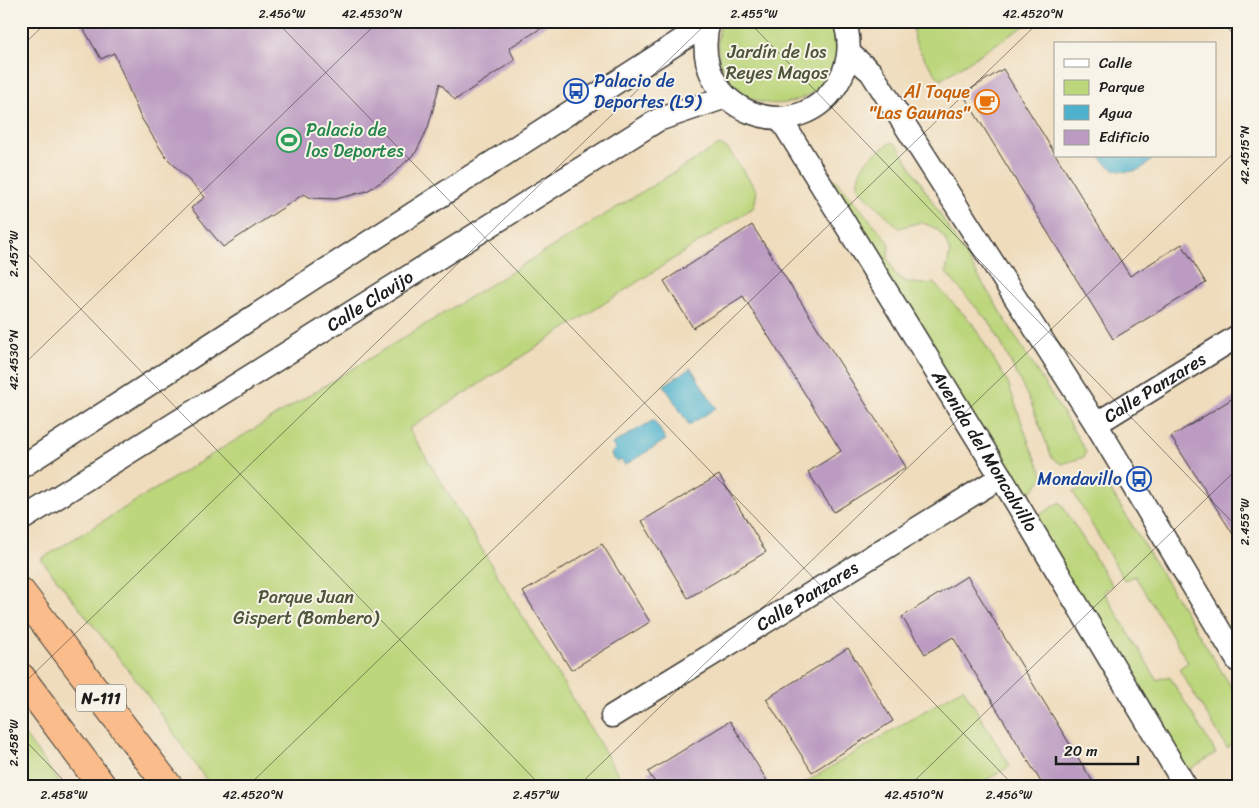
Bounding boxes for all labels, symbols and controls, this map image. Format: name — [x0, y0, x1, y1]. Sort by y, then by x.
text: 2.456°W — [259, 3, 306, 25]
text: 42.4530°N — [342, 3, 403, 25]
text: 2.455°W — [730, 3, 778, 25]
text: 42.4520°N — [1003, 3, 1064, 25]
park label: Jardín de los Reyes Magos — [726, 36, 829, 89]
legend — [1054, 42, 1216, 158]
text: Calle — [1099, 50, 1132, 76]
place label: Palacio de Deportes (L9) — [594, 65, 703, 118]
text: Parque — [1099, 74, 1144, 100]
place label: Al Toque "Las Gaunas" — [869, 76, 972, 129]
bus stop icon: Palacio de Deportes (L9) — [563, 78, 589, 104]
cafe icon: Al Toque "Las Gaunas" — [974, 89, 1000, 115]
text: Agua — [1098, 100, 1132, 126]
place label: Palacio de los Deportes — [306, 114, 404, 167]
text: Edificio — [1099, 124, 1150, 150]
text: 42.4515°N — [1234, 125, 1256, 184]
sports icon: Palacio de los Deportes — [276, 127, 302, 153]
text: 2.457°W — [3, 230, 25, 277]
street label: Calle Clavijo — [320, 261, 420, 341]
text: 42.4530°N — [3, 329, 25, 390]
street label: Calle Panzares — [1097, 343, 1213, 432]
street label: Avenida del Moncalvillo — [922, 363, 1047, 539]
place label: Mondavillo — [1037, 463, 1122, 495]
bus stop icon: Mondavillo — [1126, 466, 1152, 492]
text: 2.455°W — [1234, 498, 1256, 546]
street label: Calle Panzares — [750, 552, 865, 640]
park label: Parque Juan Gispert (Bombero) — [233, 581, 380, 634]
road number: N-111 — [76, 684, 126, 711]
text: 2.458°W — [3, 719, 25, 767]
scale bar — [1056, 733, 1139, 765]
text: 20 m — [1064, 738, 1098, 764]
text: 2.458°W — [40, 784, 88, 806]
text: 42.4520°N — [223, 784, 284, 806]
text: 2.457°W — [513, 784, 560, 806]
text: 42.4510°N — [884, 784, 944, 806]
text: 2.456°W — [986, 784, 1033, 806]

